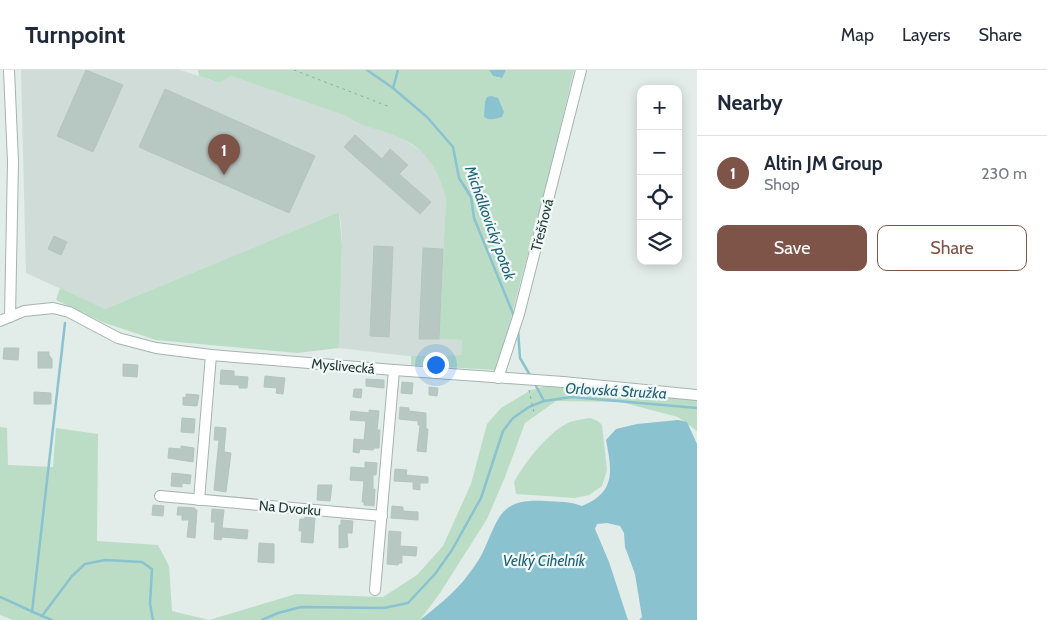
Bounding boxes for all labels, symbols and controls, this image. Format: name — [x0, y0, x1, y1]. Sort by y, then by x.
text: Turnpoint — [25, 20, 125, 49]
text: Map — [841, 24, 874, 46]
text: Layers — [902, 24, 951, 46]
text: Share — [979, 24, 1022, 46]
map controls — [637, 85, 682, 265]
button: + — [637, 85, 682, 130]
text: Nearby — [717, 90, 783, 115]
button: − — [637, 130, 682, 175]
pin: 1 — [208, 134, 240, 175]
text: Altin JM Group — [764, 152, 883, 175]
water label: Michálkovický potok — [461, 163, 519, 283]
text: 1 — [730, 164, 736, 183]
text: 230 m — [981, 164, 1027, 183]
button: locate — [637, 175, 682, 220]
text: Shop — [764, 175, 800, 194]
street label: Třešňová — [527, 196, 557, 253]
button: layers — [637, 220, 682, 265]
button: Save — [717, 225, 867, 271]
button: Share — [877, 225, 1027, 271]
your location — [423, 352, 449, 378]
street label: Myslivecká — [311, 354, 376, 378]
water label: Orlovská Stružka — [565, 379, 667, 403]
street label: Na Dvorku — [258, 496, 322, 520]
water label: Velký Cihelník — [503, 552, 586, 570]

